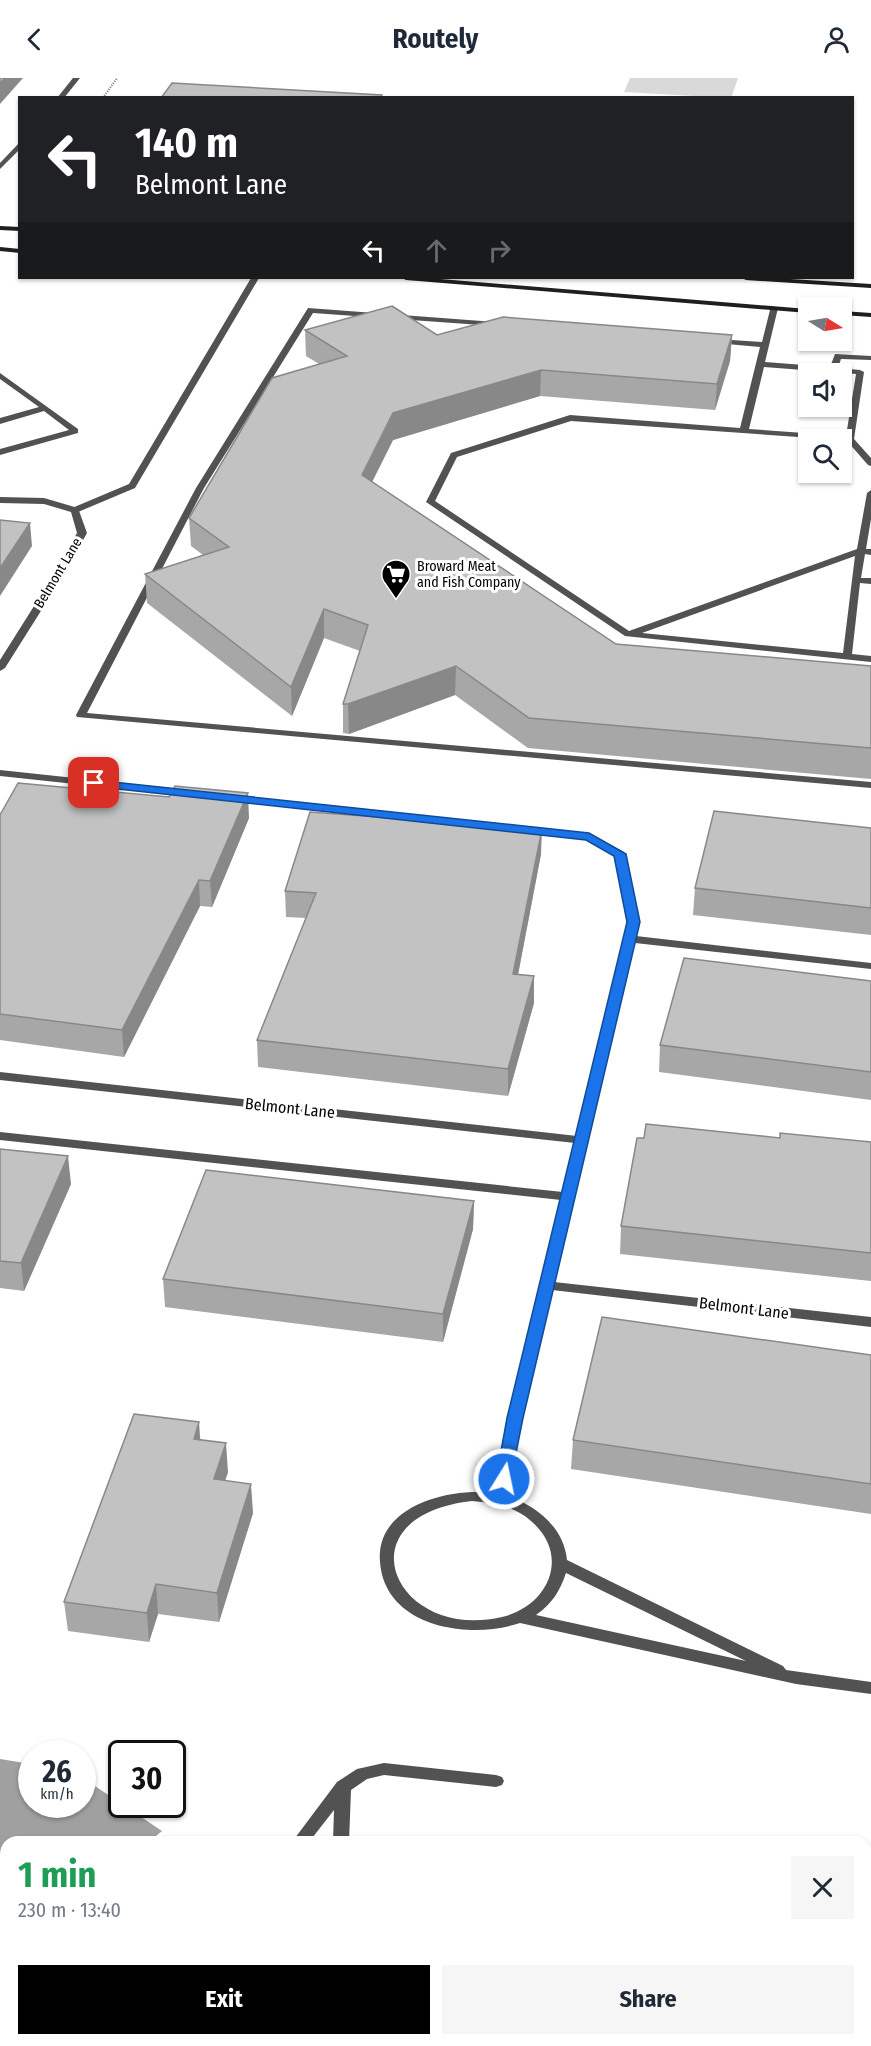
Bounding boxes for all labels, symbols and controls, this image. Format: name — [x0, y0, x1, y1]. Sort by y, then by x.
icon: back — [18, 23, 51, 56]
text: Routely — [393, 23, 478, 55]
icon: person — [820, 23, 853, 56]
text: 140 m — [135, 118, 238, 168]
icon: left — [36, 120, 114, 198]
text: Belmont Lane — [135, 169, 287, 201]
icon: left — [357, 234, 390, 267]
icon: ahead — [420, 234, 453, 267]
icon: right — [483, 234, 516, 267]
north arrow — [798, 297, 852, 351]
map controls — [798, 297, 852, 483]
button: sound — [798, 363, 852, 417]
button: search — [798, 429, 852, 483]
street label: Belmont Lane — [30, 535, 86, 611]
supermarket icon: Broward Meat and Fish Company — [380, 558, 412, 600]
place label: Broward Meat and Fish Company — [417, 558, 521, 591]
pin — [68, 757, 119, 808]
icon: arrive — [77, 766, 110, 799]
street label: Belmont Lane — [244, 1094, 336, 1122]
street label: Belmont Lane — [698, 1293, 790, 1323]
position arrow — [472, 1447, 536, 1511]
speed limit sign: 30 — [108, 1740, 186, 1818]
text: 26 — [42, 1754, 72, 1790]
text: km/h — [40, 1785, 74, 1803]
text: 1 min — [18, 1853, 96, 1897]
button: close — [791, 1856, 854, 1919]
text: 230 m · 13:40 — [18, 1898, 121, 1922]
button: Exit — [18, 1965, 430, 2034]
button: Share — [442, 1965, 854, 2034]

